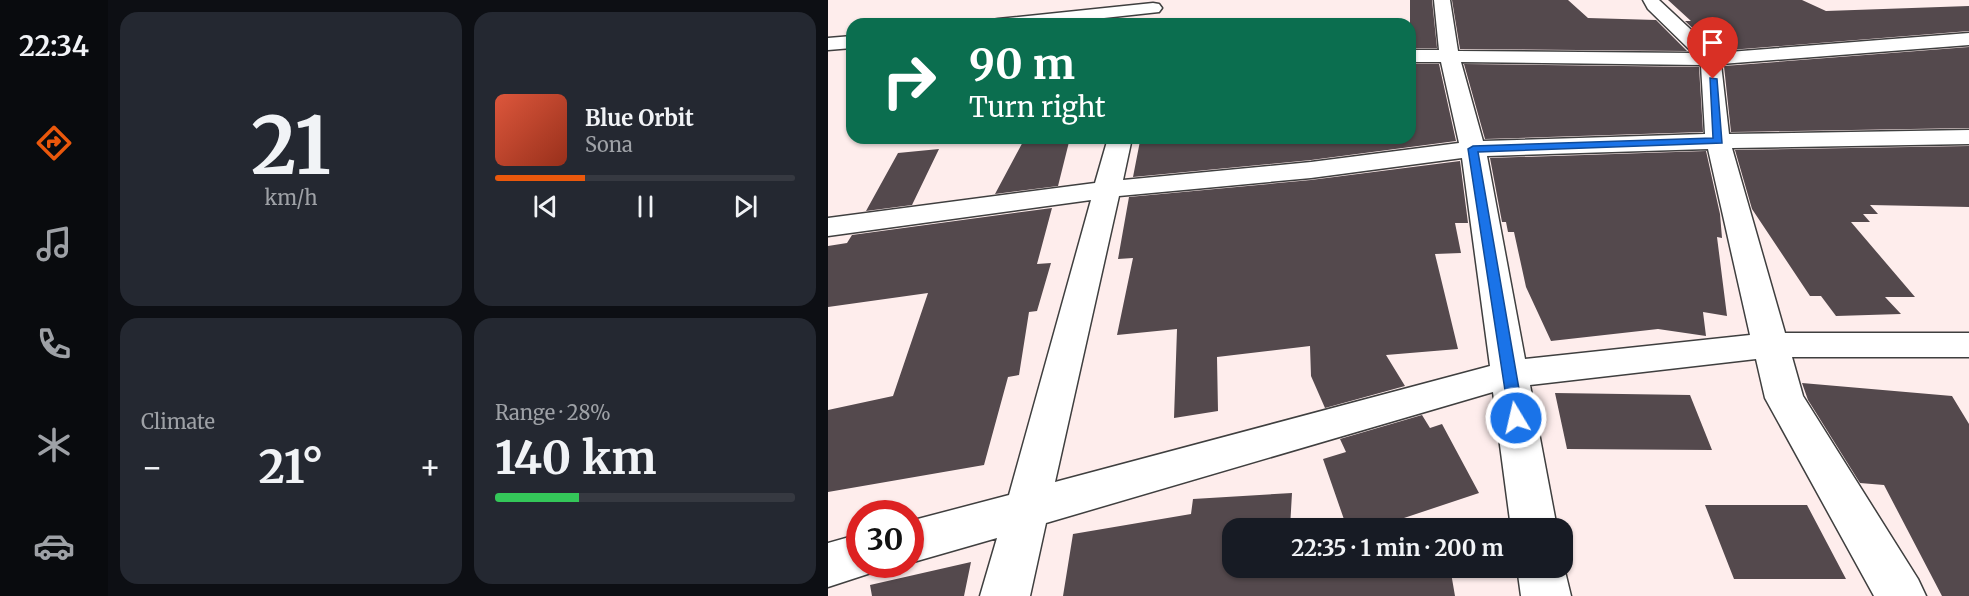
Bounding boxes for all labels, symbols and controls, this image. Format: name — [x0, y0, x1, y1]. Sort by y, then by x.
pin — [1687, 17, 1738, 79]
icon: arrive — [1696, 26, 1729, 59]
text: 22:34 — [19, 29, 89, 63]
text: 90 m — [969, 38, 1075, 90]
icon: right — [870, 42, 948, 120]
text: Turn right — [969, 90, 1106, 124]
text: 21 — [251, 97, 331, 195]
text: Blue Orbit — [585, 104, 694, 132]
icon: directions — [33, 122, 75, 164]
text: Sona — [585, 132, 633, 157]
text: km/h — [265, 185, 317, 210]
icon: previous — [529, 190, 562, 223]
icon: pause — [629, 190, 662, 223]
icon: next — [729, 190, 762, 223]
icon: music — [33, 223, 75, 265]
icon: phone — [33, 323, 75, 365]
position arrow — [1484, 386, 1548, 450]
text: Range · 28% — [495, 400, 611, 425]
text: Climate — [141, 409, 215, 434]
icon: climate — [33, 424, 75, 466]
text: 140 km — [495, 430, 656, 486]
text: 21° — [258, 439, 324, 495]
text: − — [141, 447, 163, 488]
text: + — [419, 447, 441, 488]
speed limit sign: 30 — [846, 500, 924, 578]
icon: car — [33, 525, 75, 567]
text: 22:35 · 1 min · 200 m — [1291, 534, 1504, 562]

